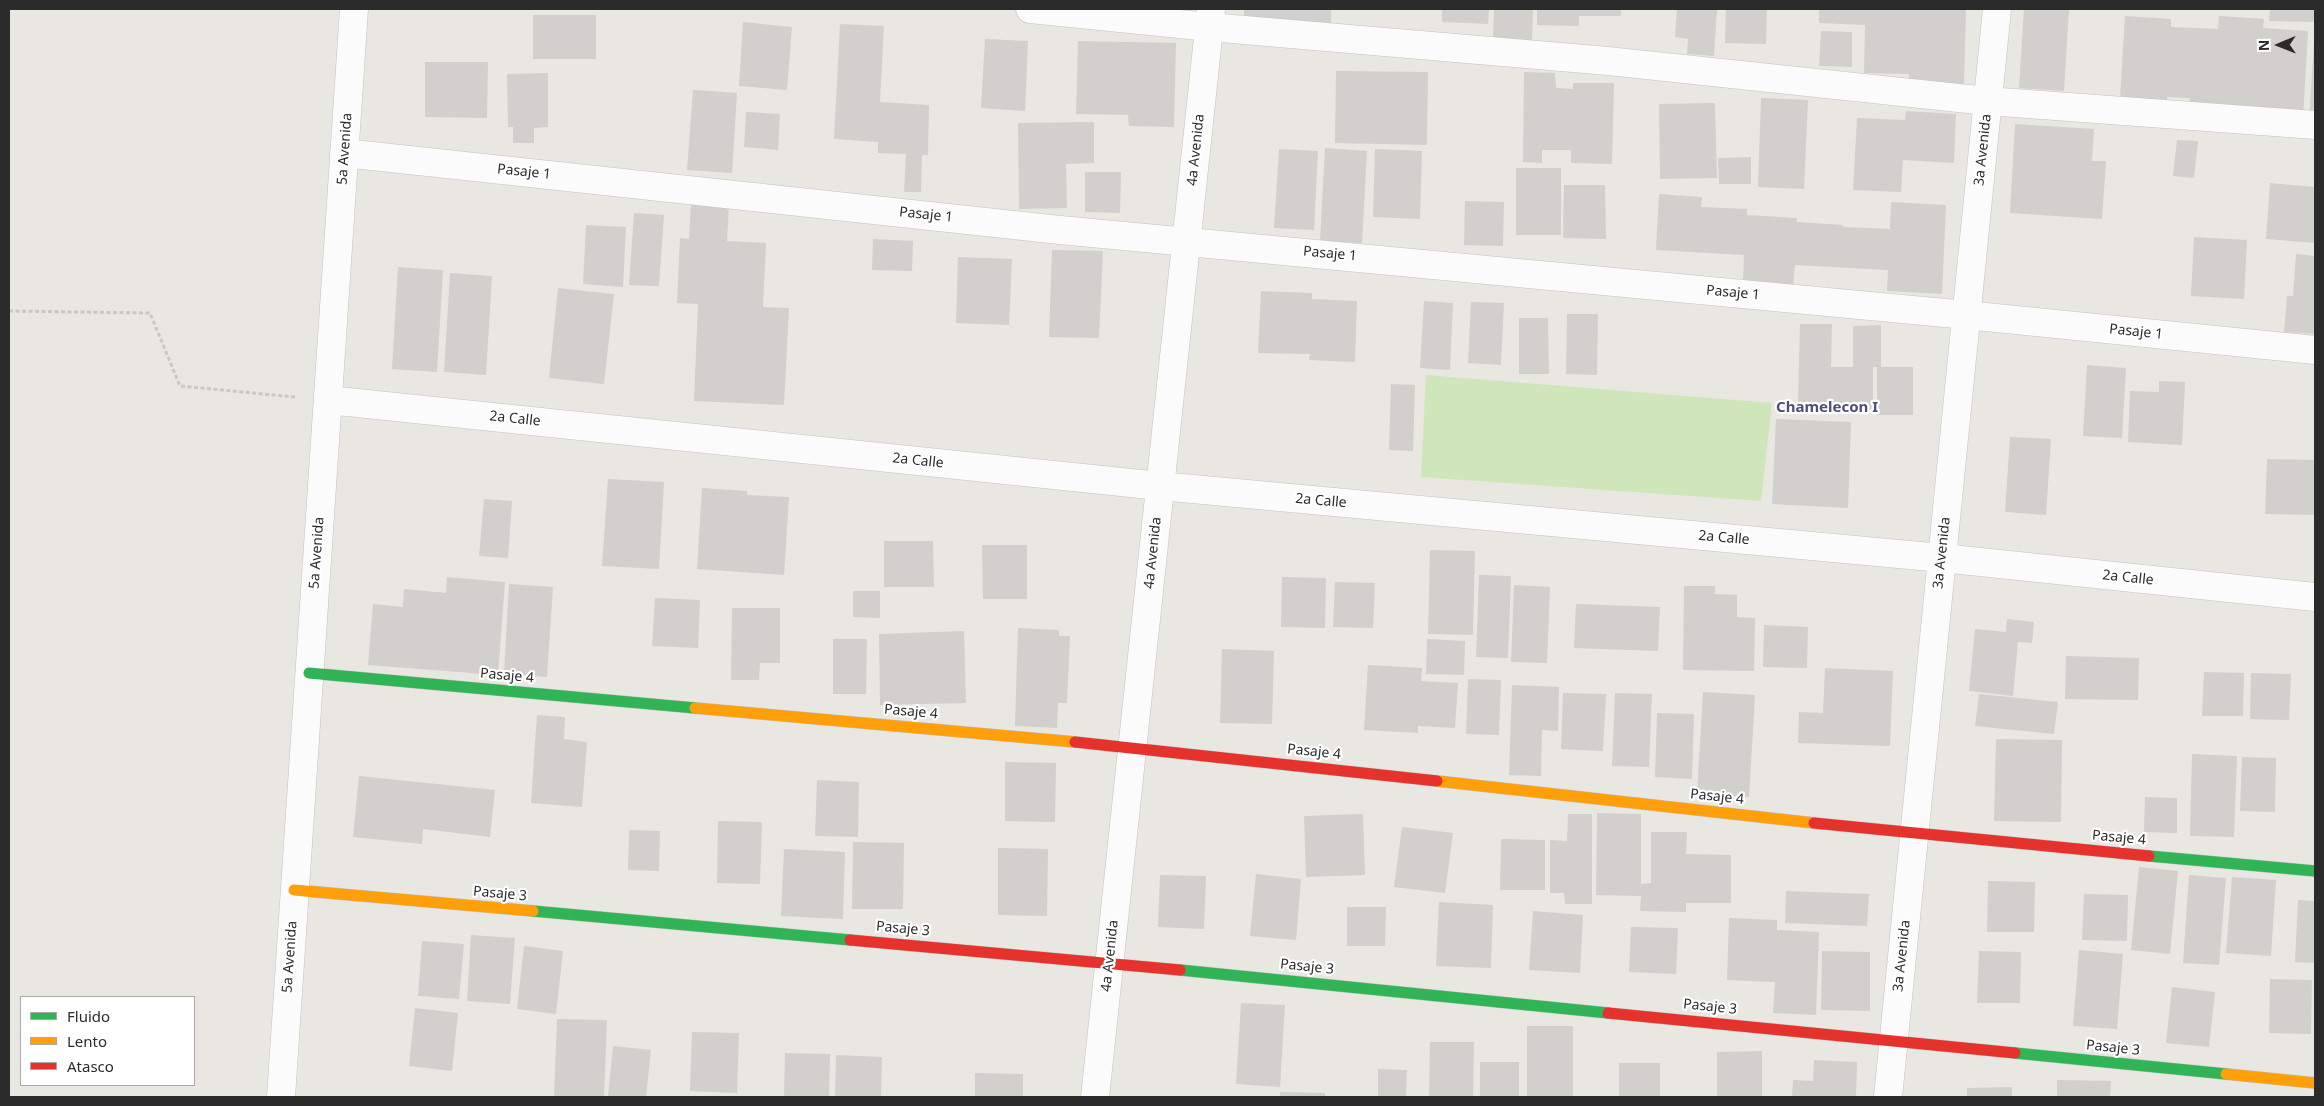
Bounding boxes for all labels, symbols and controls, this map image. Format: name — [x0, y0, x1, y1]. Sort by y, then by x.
north arrow — [2254, 20, 2304, 70]
text: N — [2254, 39, 2273, 51]
street label: 5a Avenida — [334, 112, 356, 186]
street label: 4a Avenida — [1184, 113, 1208, 187]
street label: 3a Avenida — [1971, 113, 1995, 187]
street label: Pasaje 1 — [496, 161, 552, 183]
street label: Pasaje 1 — [898, 204, 954, 226]
street label: Pasaje 1 — [1302, 243, 1358, 265]
street label: Pasaje 1 — [1705, 282, 1761, 304]
street label: Pasaje 1 — [2108, 321, 2164, 343]
district label: Chamelecon I — [1776, 399, 1878, 417]
street label: 2a Calle — [489, 408, 541, 430]
street label: 2a Calle — [892, 450, 944, 472]
street label: 2a Calle — [1295, 490, 1347, 512]
street label: 5a Avenida — [306, 516, 328, 590]
street label: 4a Avenida — [1141, 516, 1165, 590]
street label: 3a Avenida — [1930, 516, 1954, 590]
street label: 2a Calle — [1698, 527, 1750, 549]
street label: 2a Calle — [2102, 567, 2154, 589]
street label: Pasaje 4 — [479, 665, 535, 687]
street label: Pasaje 4 — [883, 701, 939, 723]
street label: Pasaje 4 — [1286, 741, 1342, 763]
street label: Pasaje 4 — [1689, 786, 1745, 808]
street label: Pasaje 4 — [2091, 827, 2147, 849]
street label: Pasaje 3 — [472, 883, 528, 905]
street label: Pasaje 3 — [875, 918, 931, 940]
street label: 4a Avenida — [1098, 919, 1122, 993]
street label: 3a Avenida — [1890, 919, 1914, 993]
street label: 5a Avenida — [279, 920, 301, 994]
street label: Pasaje 3 — [1279, 956, 1335, 978]
legend — [20, 996, 195, 1086]
street label: Pasaje 3 — [1682, 996, 1738, 1018]
text: Fluido — [67, 1006, 110, 1026]
text: Lento — [67, 1031, 107, 1051]
street label: Pasaje 3 — [2085, 1037, 2141, 1059]
text: Atasco — [67, 1056, 114, 1076]

